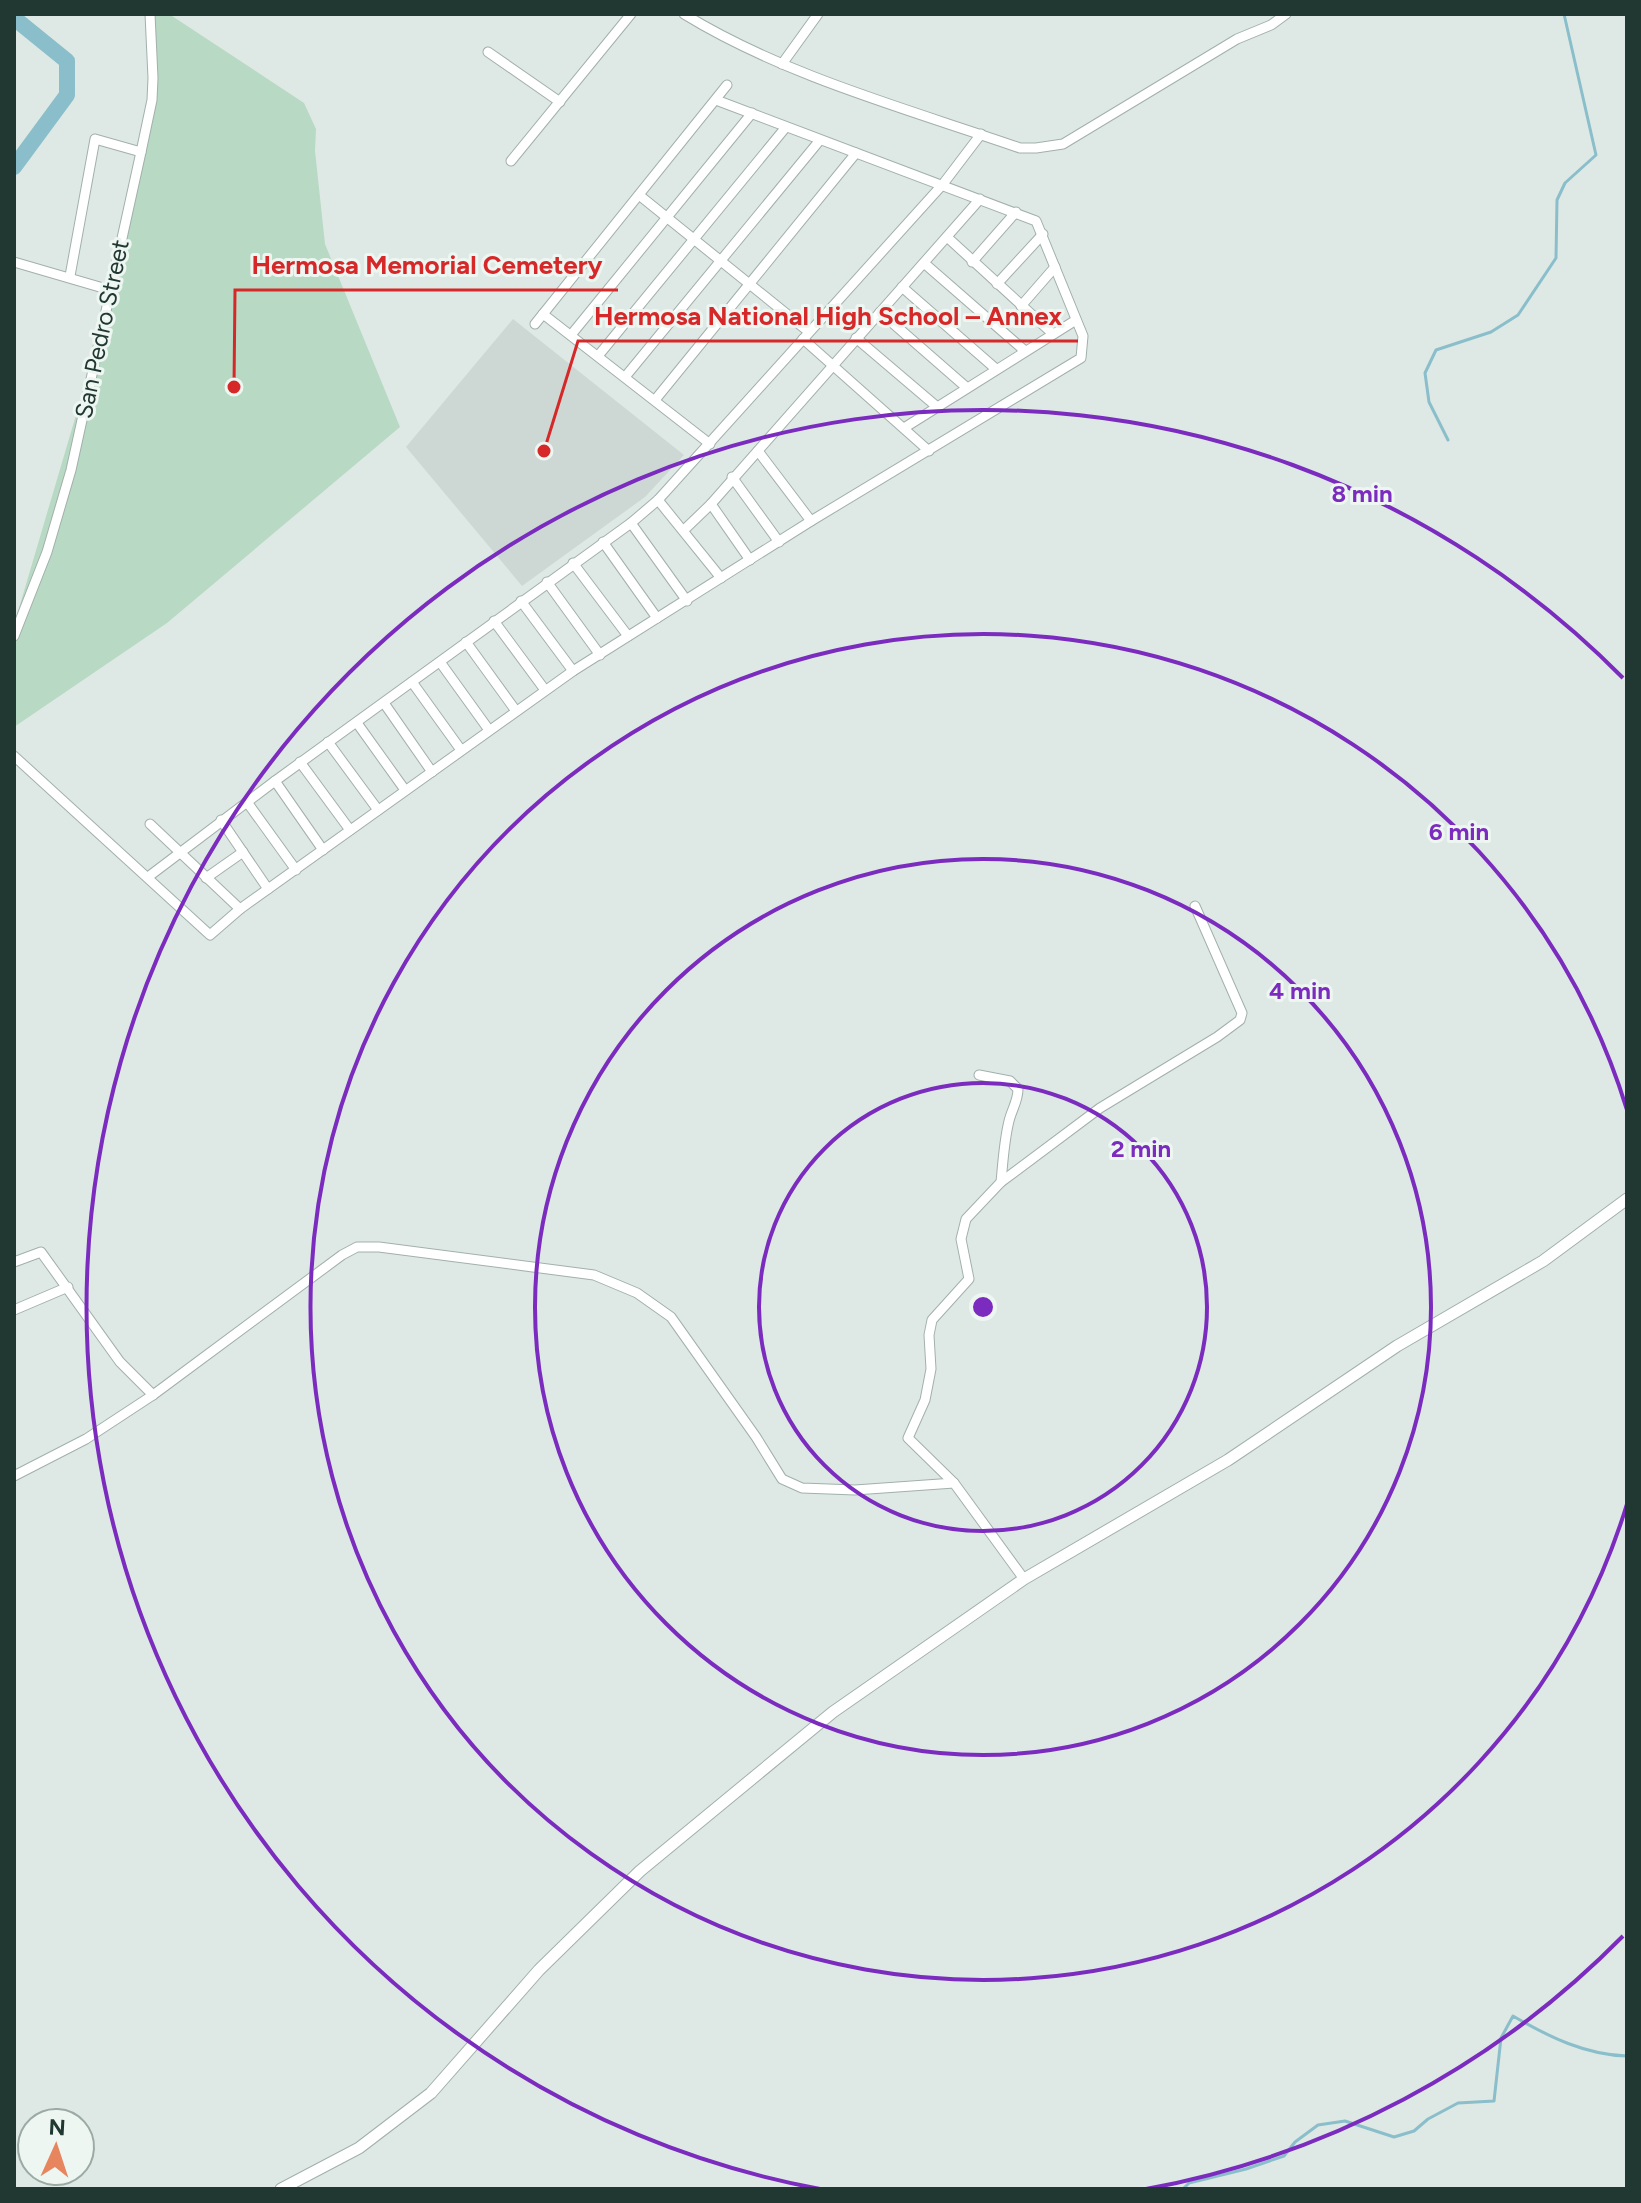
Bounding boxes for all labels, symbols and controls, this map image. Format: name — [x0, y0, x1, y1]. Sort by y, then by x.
street label: San Pedro Street — [68, 237, 135, 421]
callout: Hermosa Memorial Cemetery — [235, 240, 618, 290]
text: Hermosa Memorial Cemetery — [251, 249, 603, 281]
callout: Hermosa National High School – Annex — [578, 291, 1078, 341]
text: Hermosa National High School – Annex — [594, 300, 1062, 332]
text: 8 min — [1331, 479, 1393, 508]
text: 6 min — [1429, 817, 1489, 846]
text: 4 min — [1269, 976, 1331, 1005]
text: 2 min — [1111, 1134, 1171, 1163]
centre of rings — [969, 1293, 997, 1321]
north arrow — [16, 2107, 96, 2187]
text: N — [48, 2114, 66, 2141]

